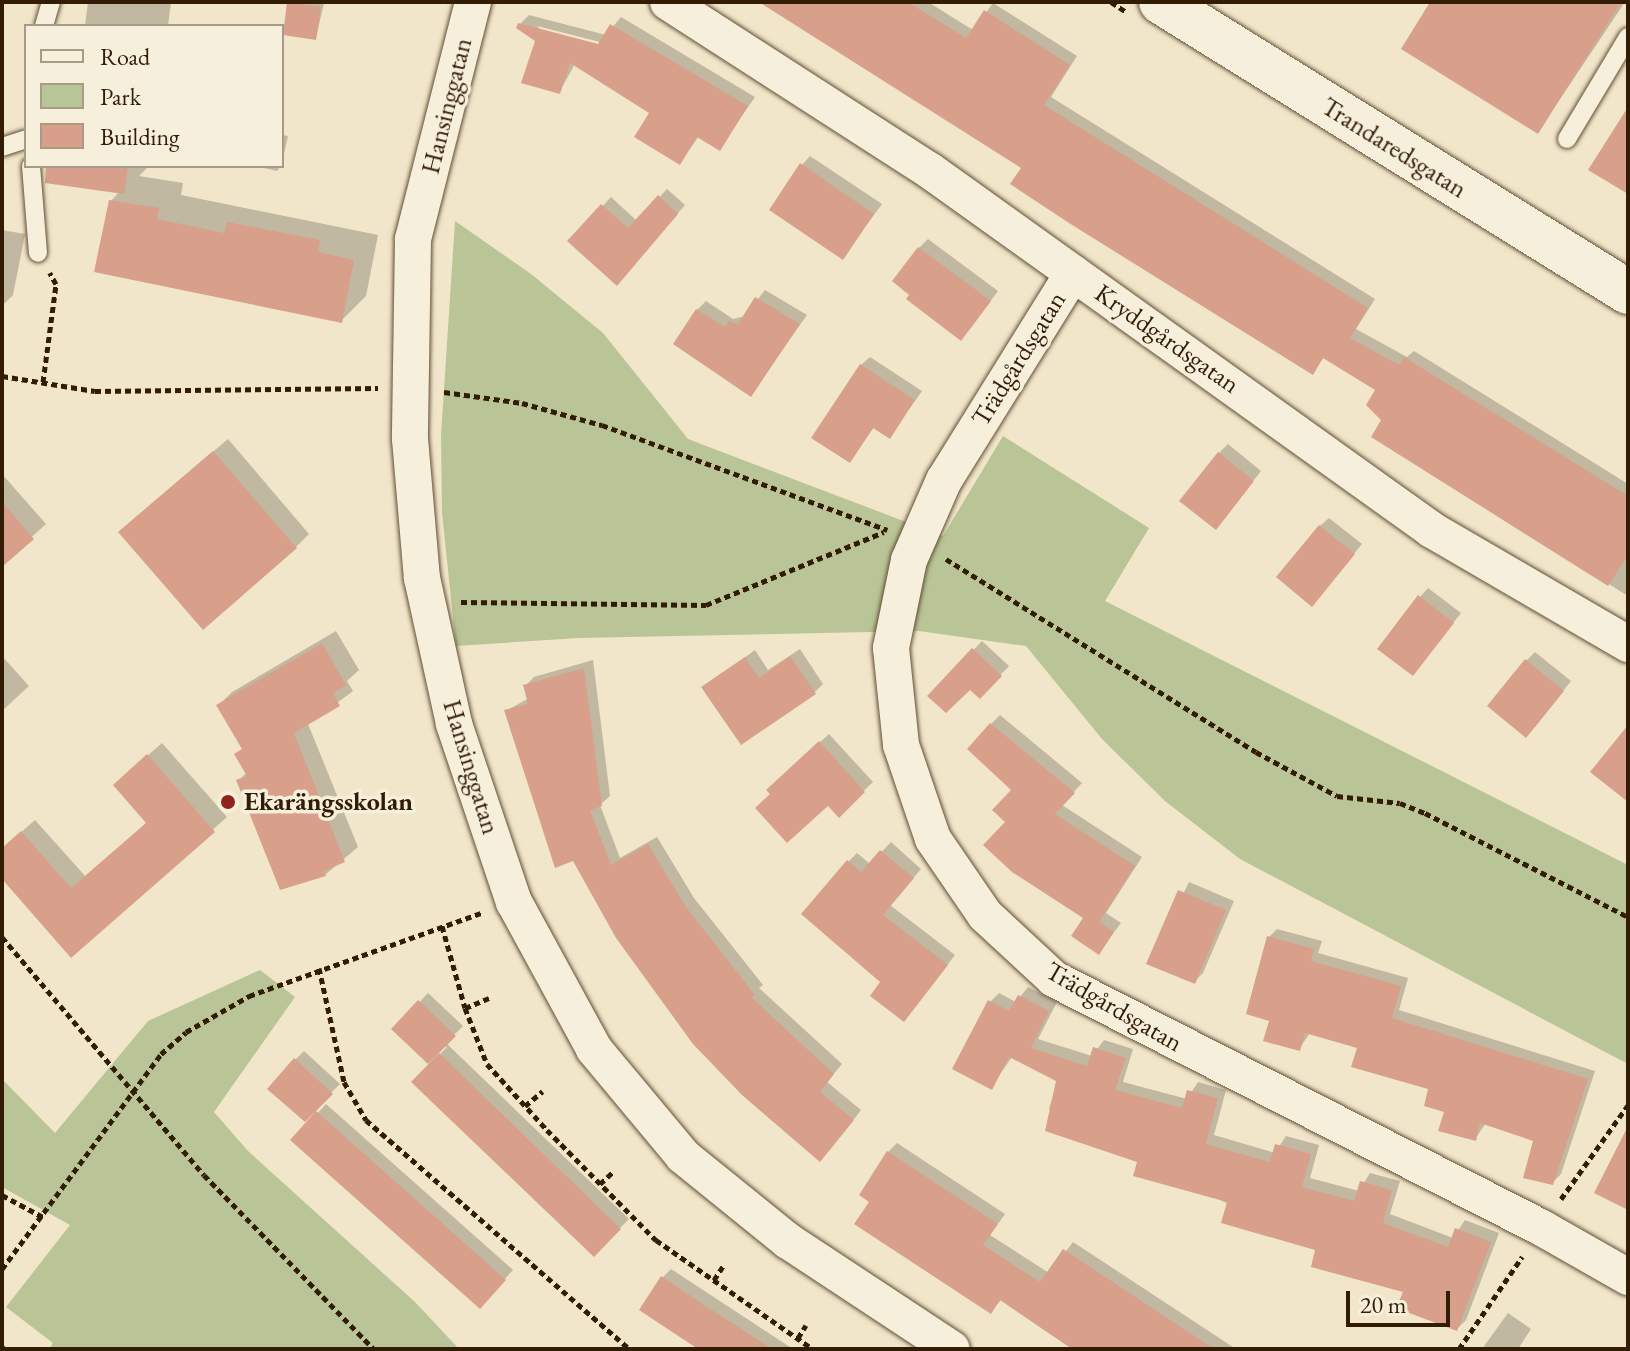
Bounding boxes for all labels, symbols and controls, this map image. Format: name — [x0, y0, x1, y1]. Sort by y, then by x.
legend — [24, 24, 284, 168]
street label: Hansinggatan — [415, 35, 479, 177]
text: Road — [100, 41, 150, 72]
text: Park — [100, 81, 141, 112]
street label: Trandaredsgatan — [1316, 91, 1472, 205]
text: Building — [100, 121, 180, 152]
street label: Kryddgårdsgatan — [1089, 278, 1245, 400]
street label: Trädgårdsgatan — [965, 286, 1073, 432]
street label: Hansinggatan — [436, 696, 506, 838]
place label: Ekarängsskolan — [244, 786, 413, 818]
marker: Ekarängsskolan — [219, 793, 237, 811]
street label: Trädgårdsgatan — [1040, 955, 1188, 1059]
scale bar — [1350, 1275, 1454, 1325]
text: 20 m — [1360, 1289, 1407, 1320]

